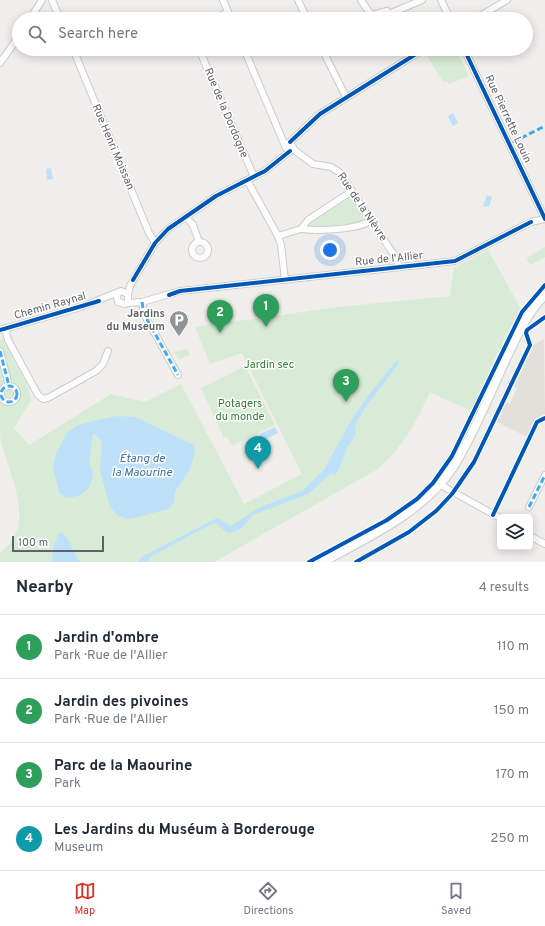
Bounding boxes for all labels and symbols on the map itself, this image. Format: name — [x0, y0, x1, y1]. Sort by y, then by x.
street label: Rue de la Dordogne — [201, 66, 251, 160]
street label: Rue Pierrette Louin — [481, 73, 535, 165]
street label: Rue Henri Moissan — [89, 102, 137, 192]
street label: Rue de la Nièvre — [334, 170, 390, 244]
your location — [320, 240, 340, 260]
street label: Rue de l'Allier — [354, 248, 424, 270]
street label: Chemin Raynal — [12, 289, 88, 323]
pin: 1 — [253, 294, 279, 327]
pin: 2 — [207, 300, 233, 333]
place label: Jardins du Museum — [106, 307, 165, 334]
parking icon: Jardins du Museum — [168, 309, 190, 337]
park label: Jardin sec — [244, 358, 294, 372]
pin: 3 — [333, 369, 359, 402]
park label: Potagers du monde — [216, 397, 265, 424]
pin: 4 — [245, 436, 271, 469]
water label: Étang de la Maourine — [112, 451, 173, 481]
scale bar — [12, 534, 104, 553]

